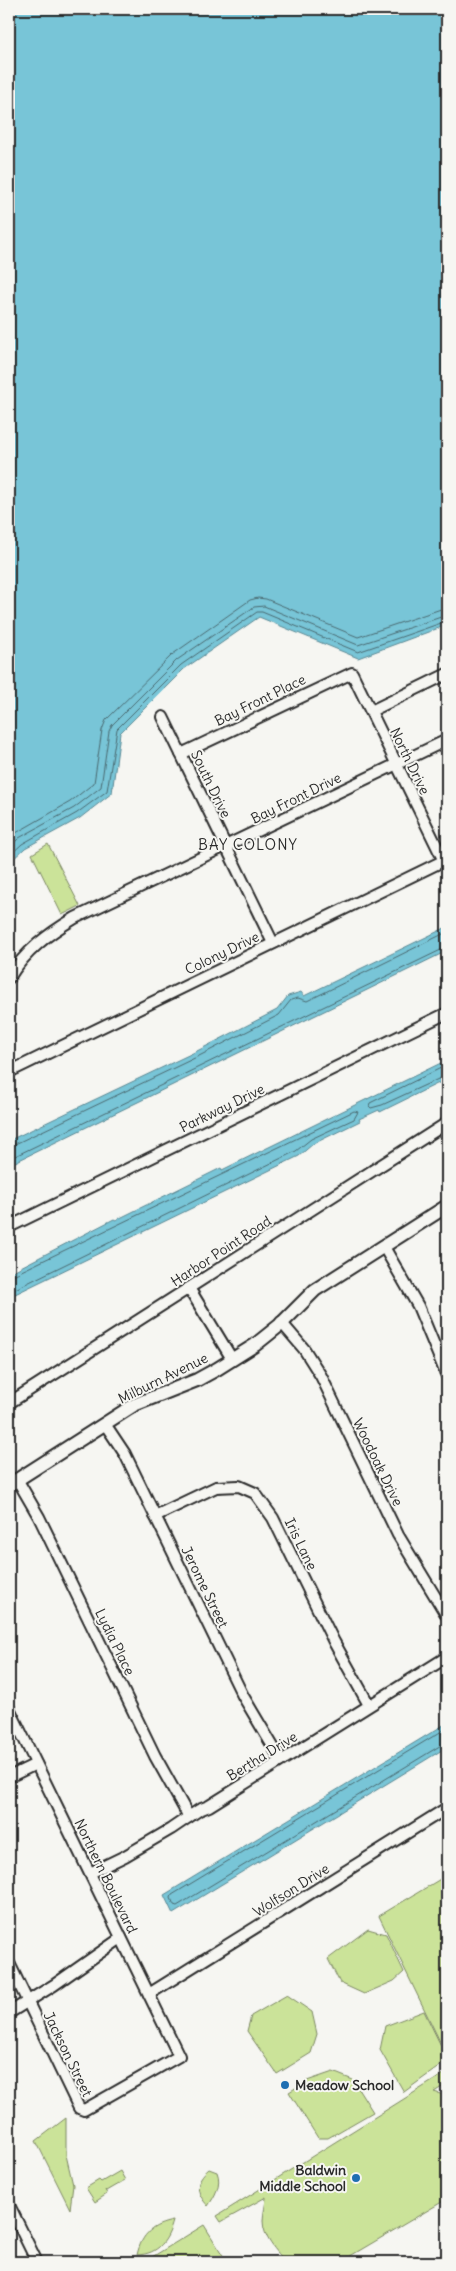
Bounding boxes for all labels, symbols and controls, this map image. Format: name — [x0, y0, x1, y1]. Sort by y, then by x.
street label: Bay Front Place — [212, 670, 308, 730]
street label: North Drive — [386, 725, 434, 797]
street label: South Drive — [187, 747, 235, 821]
street label: Bay Front Drive — [248, 768, 344, 828]
district label: BAY COLONY — [198, 835, 298, 854]
street label: Colony Drive — [182, 927, 262, 979]
street label: Parkway Drive — [177, 1080, 267, 1136]
street label: Harbor Point Road — [167, 1212, 275, 1290]
street label: Milburn Avenue — [115, 1349, 211, 1407]
street label: Woodoak Drive — [349, 1415, 407, 1509]
street label: Iris Lane — [281, 1515, 321, 1573]
street label: Jerome Street — [177, 1543, 233, 1631]
street label: Lydia Place — [91, 1606, 139, 1678]
street label: Bertha Drive — [223, 1727, 301, 1785]
street label: Northern Boulevard — [71, 1816, 141, 1936]
street label: Wolfson Drive — [250, 1859, 332, 1921]
street label: Jackson Street — [40, 2009, 96, 2100]
place label: Meadow School — [295, 2076, 394, 2094]
marker: Meadow School — [279, 2079, 291, 2091]
place label: Baldwin Middle School — [259, 2161, 346, 2195]
marker: Baldwin Middle School — [350, 2172, 362, 2184]

